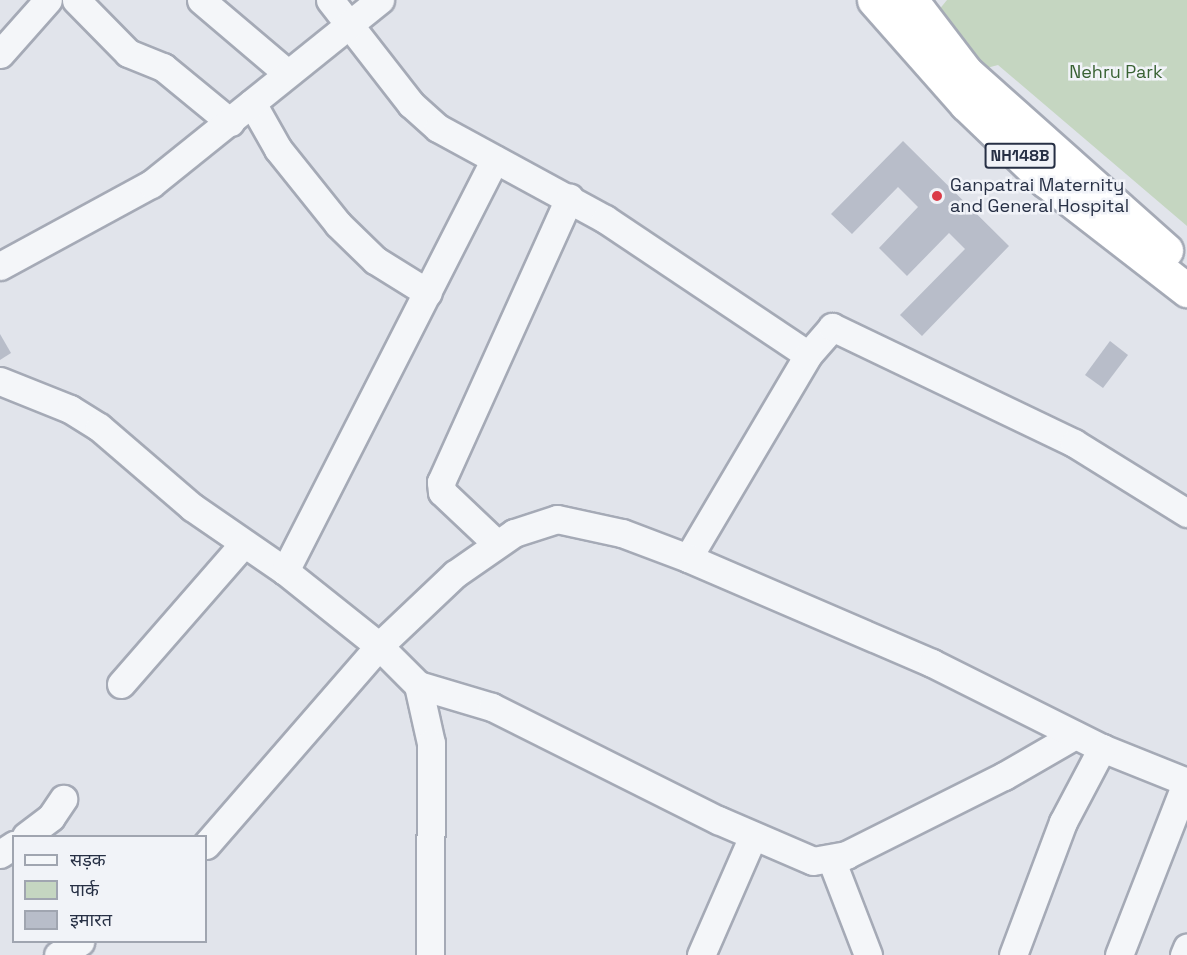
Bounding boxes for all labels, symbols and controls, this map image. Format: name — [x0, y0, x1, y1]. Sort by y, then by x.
park label: Nehru Park — [1069, 61, 1163, 83]
road number: NH148B — [984, 143, 1056, 169]
place label: Ganpatrai Maternity and General Hospital — [950, 175, 1129, 218]
marker: Ganpatrai Maternity and General Hospital — [928, 187, 946, 205]
legend — [12, 835, 207, 943]
text: सड़क — [70, 848, 106, 871]
text: पार्क — [70, 878, 99, 901]
text: इमारत — [70, 908, 112, 931]

